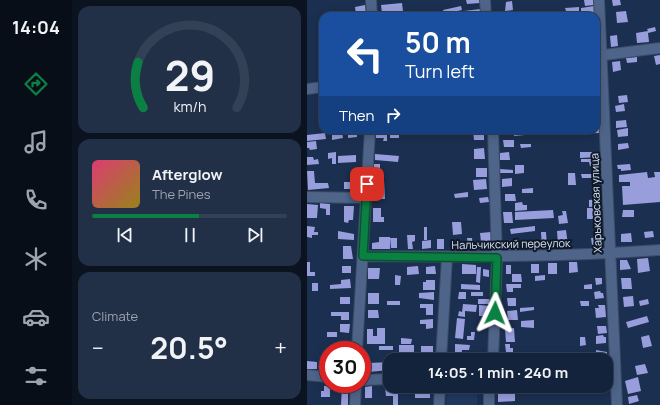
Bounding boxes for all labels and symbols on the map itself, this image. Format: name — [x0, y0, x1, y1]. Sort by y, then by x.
street label: Харьковская улица — [586, 153, 605, 253]
pin — [350, 167, 384, 201]
street label: Нальчикский переулок — [451, 235, 571, 252]
position arrow — [474, 292, 516, 334]
speed limit sign: 30 — [319, 341, 371, 393]

